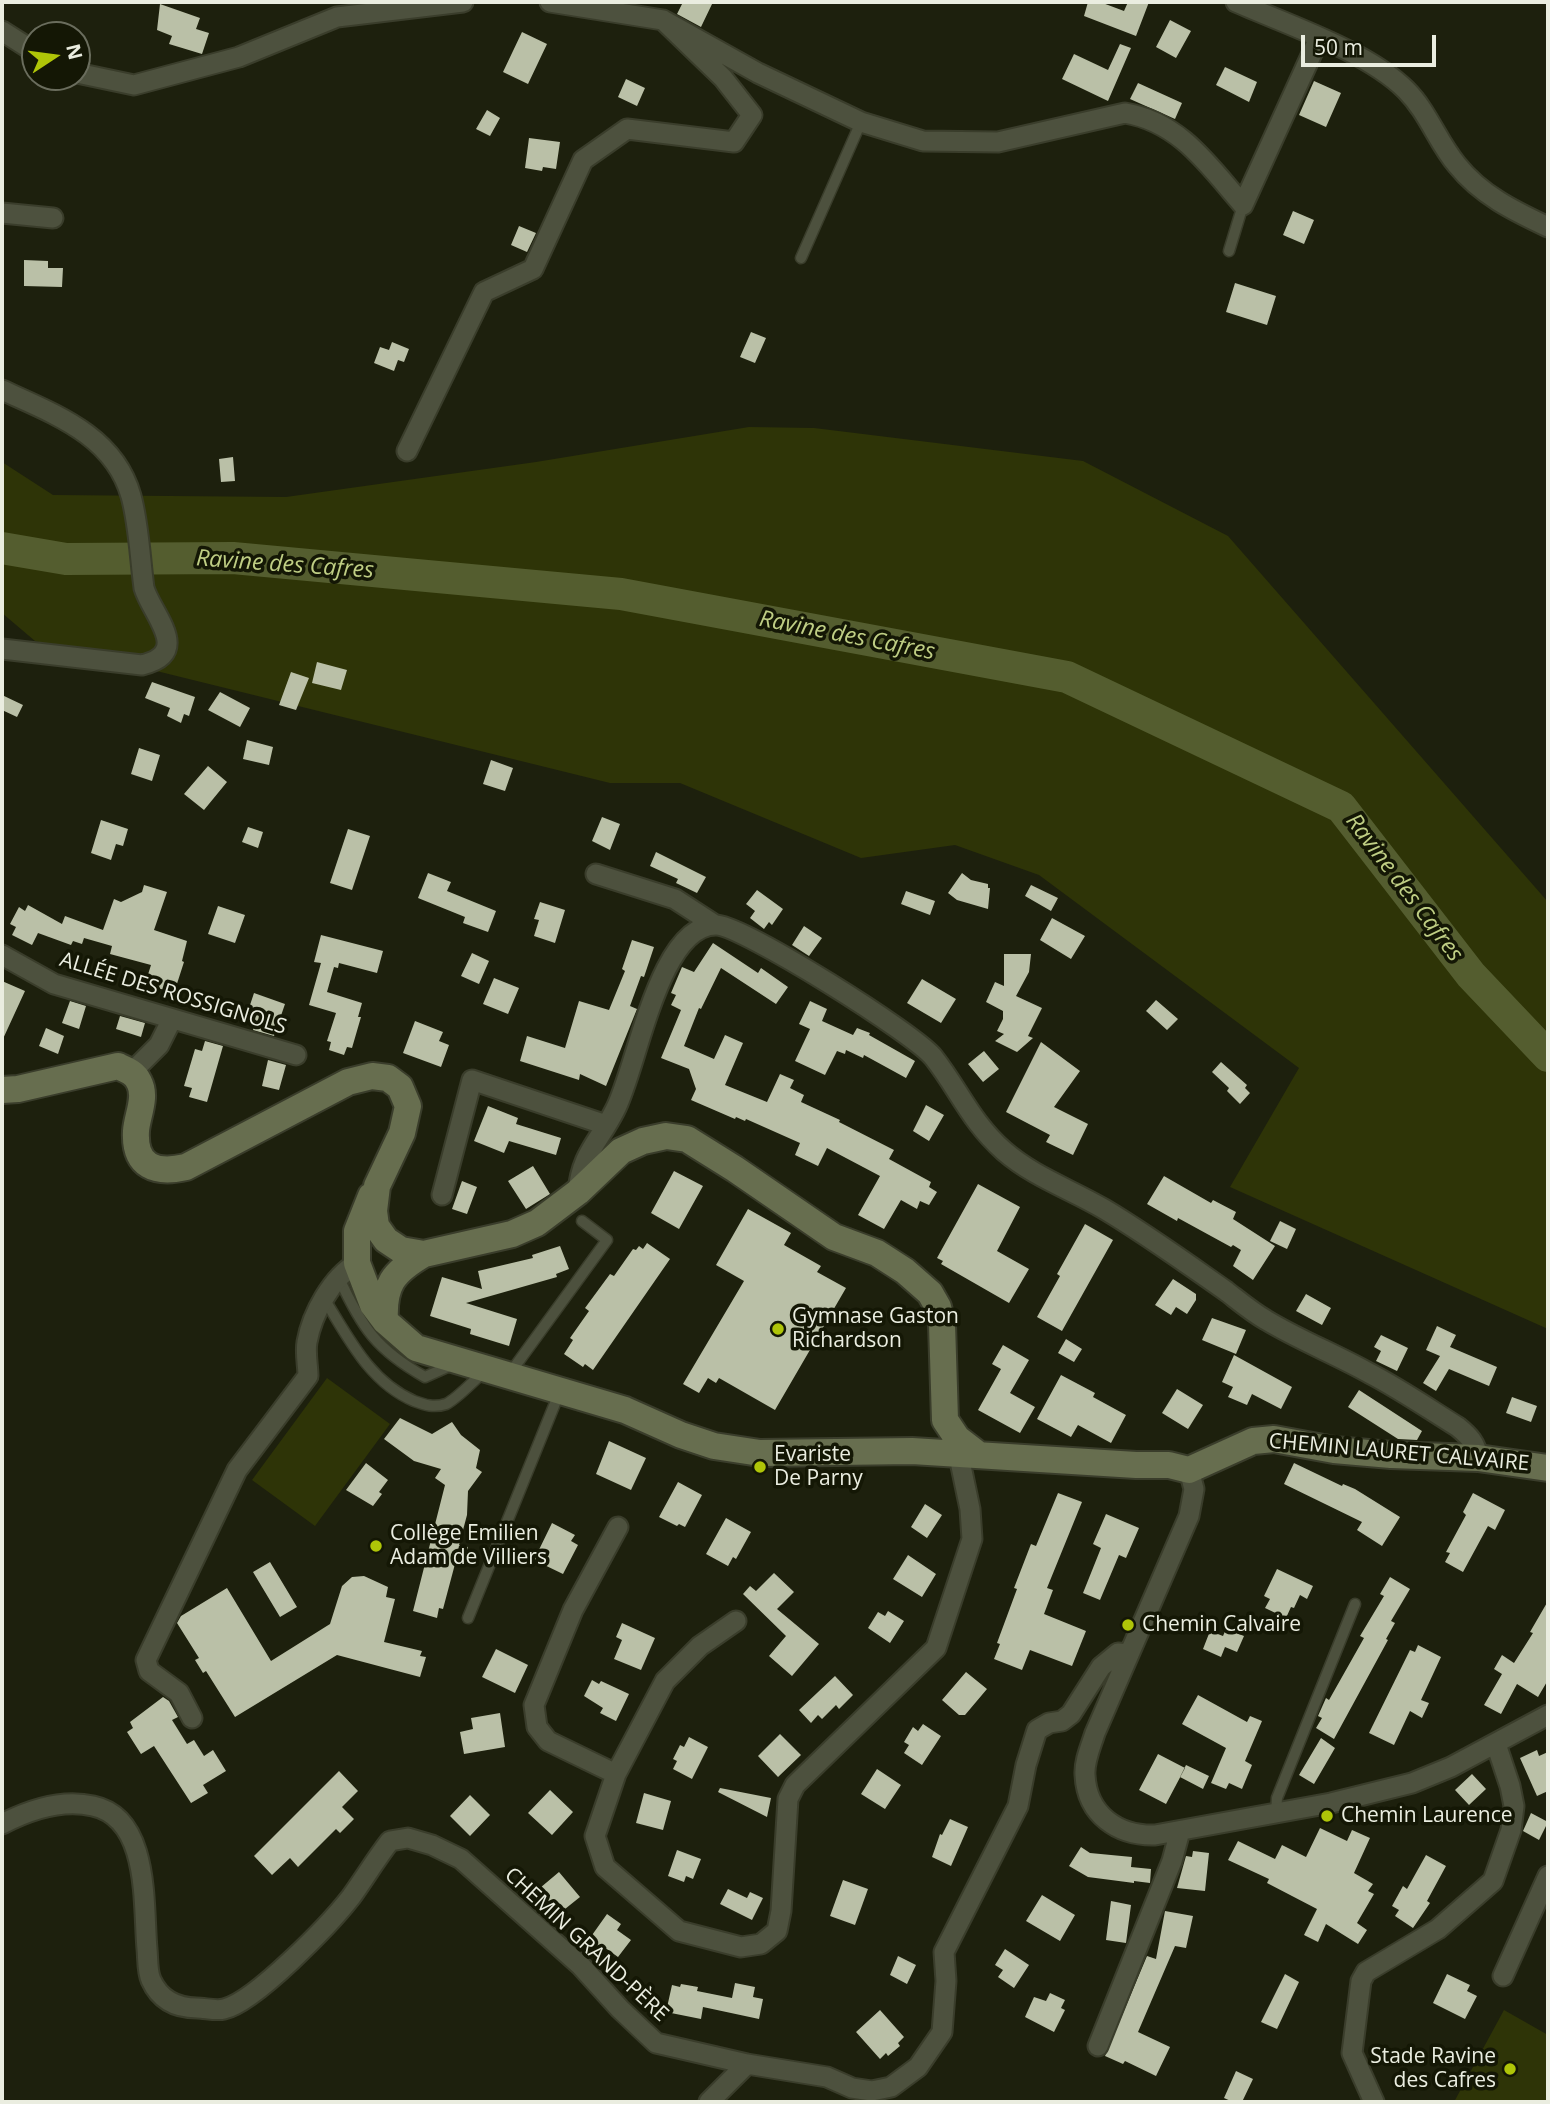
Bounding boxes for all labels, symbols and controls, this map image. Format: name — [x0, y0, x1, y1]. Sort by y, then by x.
north arrow — [21, 21, 91, 91]
scale bar — [1305, 21, 1440, 65]
text: 50 m — [1314, 33, 1363, 61]
text: N — [60, 41, 89, 62]
water label: Ravine des Cafres — [195, 545, 375, 585]
water label: Ravine des Cafres — [757, 605, 937, 667]
water label: Ravine des Cafres — [1339, 809, 1469, 967]
street label: ALLÉE DES ROSSIGNOLS — [56, 947, 290, 1041]
place label: Gymnase Gaston Richardson — [792, 1304, 959, 1354]
marker: Gymnase Gaston Richardson — [770, 1321, 786, 1337]
street label: CHEMIN LAURET CALVAIRE — [1268, 1429, 1530, 1477]
place label: Evariste De Parny — [774, 1442, 863, 1492]
marker: Evariste De Parny — [752, 1459, 768, 1475]
place label: Collège Emilien Adam de Villiers — [390, 1521, 547, 1571]
marker: Collège Emilien Adam de Villiers — [368, 1538, 384, 1554]
place label: Chemin Calvaire — [1142, 1612, 1301, 1638]
marker: Chemin Calvaire — [1120, 1617, 1136, 1633]
place label: Chemin Laurence — [1341, 1803, 1513, 1829]
marker: Chemin Laurence — [1319, 1808, 1335, 1824]
street label: CHEMIN GRAND-PÈRE — [499, 1863, 673, 2027]
place label: Stade Ravine des Cafres — [1370, 2044, 1496, 2094]
marker: Stade Ravine des Cafres — [1502, 2061, 1518, 2077]

